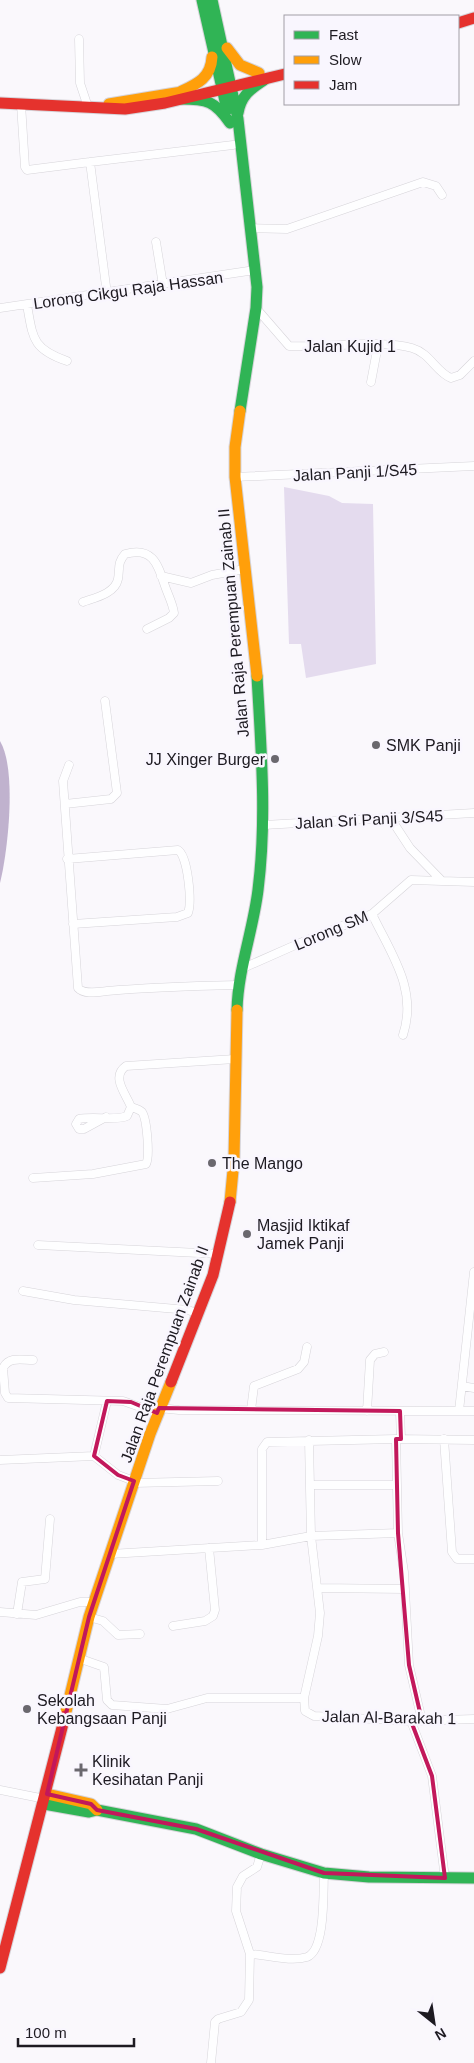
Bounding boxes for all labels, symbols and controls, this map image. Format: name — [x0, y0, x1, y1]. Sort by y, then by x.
legend — [284, 15, 459, 105]
text: Fast — [329, 26, 359, 43]
text: Slow — [329, 51, 362, 68]
text: Jam — [329, 76, 357, 93]
street label: Lorong Cikgu Raja Hassan — [32, 269, 224, 312]
street label: Jalan Kujid 1 — [304, 338, 396, 355]
street label: Jalan Panji 1/S45 — [292, 461, 418, 484]
street label: Jalan Raja Perempuan Zainab II — [215, 508, 252, 738]
place label: SMK Panji — [386, 737, 461, 754]
marker: SMK Panji — [370, 739, 382, 751]
place label: JJ Xinger Burger — [146, 751, 266, 768]
marker: JJ Xinger Burger — [269, 753, 281, 765]
street label: Jalan Sri Panji 3/S45 — [294, 807, 444, 832]
street label: Lorong SM — [292, 907, 371, 954]
place label: The Mango — [222, 1155, 303, 1172]
marker: The Mango — [206, 1157, 218, 1169]
place label: Masjid Iktikaf Jamek Panji — [257, 1217, 350, 1252]
marker: Masjid Iktikaf Jamek Panji — [241, 1228, 253, 1240]
street label: Jalan Raja Perempuan Zainab II — [117, 1243, 212, 1465]
place label: Sekolah Kebangsaan Panji — [37, 1692, 167, 1727]
marker: Sekolah Kebangsaan Panji — [21, 1703, 33, 1715]
street label: Jalan Al-Barakah 1 — [322, 1708, 456, 1727]
place label: Klinik Kesihatan Panji — [92, 1753, 203, 1788]
marker: Klinik Kesihatan Panji — [74, 1763, 88, 1777]
north arrow — [409, 1998, 459, 2048]
scale bar — [18, 2016, 134, 2048]
text: 100 m — [25, 2024, 67, 2041]
text: N — [432, 2025, 449, 2044]

